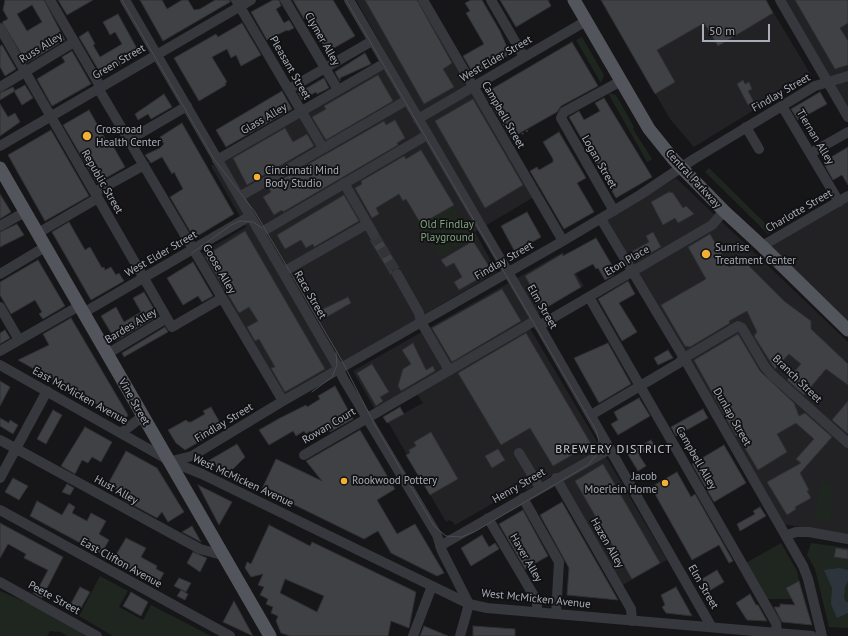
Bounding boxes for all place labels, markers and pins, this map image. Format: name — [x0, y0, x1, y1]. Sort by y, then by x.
place label: Crossroad Health Center — [96, 123, 161, 149]
marker: Crossroad Health Center — [81, 130, 93, 142]
place label: Cincinnati Mind Body Studio — [265, 164, 339, 190]
marker: Cincinnati Mind Body Studio — [252, 172, 262, 182]
place label: Sunrise Treatment Center — [715, 241, 796, 267]
marker: Sunrise Treatment Center — [700, 248, 712, 260]
place label: Jacob Moerlein Home — [585, 470, 657, 496]
place label: Rookwood Pottery — [352, 474, 437, 488]
marker: Rookwood Pottery — [339, 476, 349, 486]
marker: Jacob Moerlein Home — [660, 478, 670, 488]

